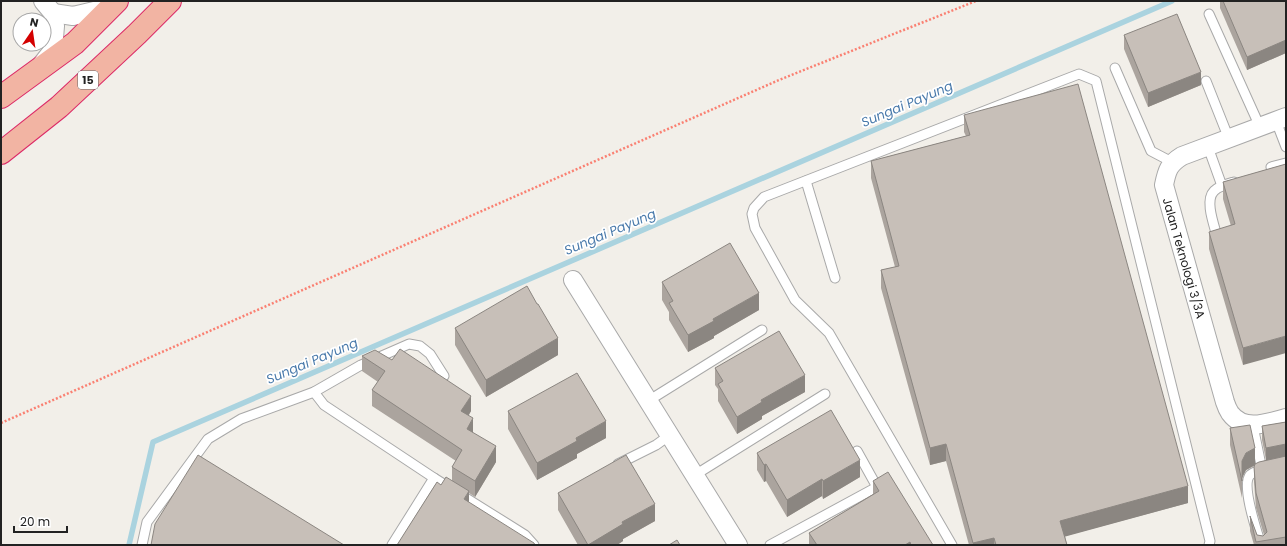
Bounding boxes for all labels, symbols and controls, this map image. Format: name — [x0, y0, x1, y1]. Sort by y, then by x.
north arrow — [12, 12, 52, 52]
text: N — [28, 14, 40, 31]
road number: 15 — [78, 71, 98, 89]
water label: Sungai Payung — [858, 76, 956, 132]
street label: Jalan Teknologi 3/3A — [1159, 196, 1209, 320]
water label: Sungai Payung — [561, 204, 659, 260]
water label: Sungai Payung — [263, 333, 361, 389]
scale bar — [14, 508, 67, 534]
text: 20 m — [20, 513, 50, 530]

